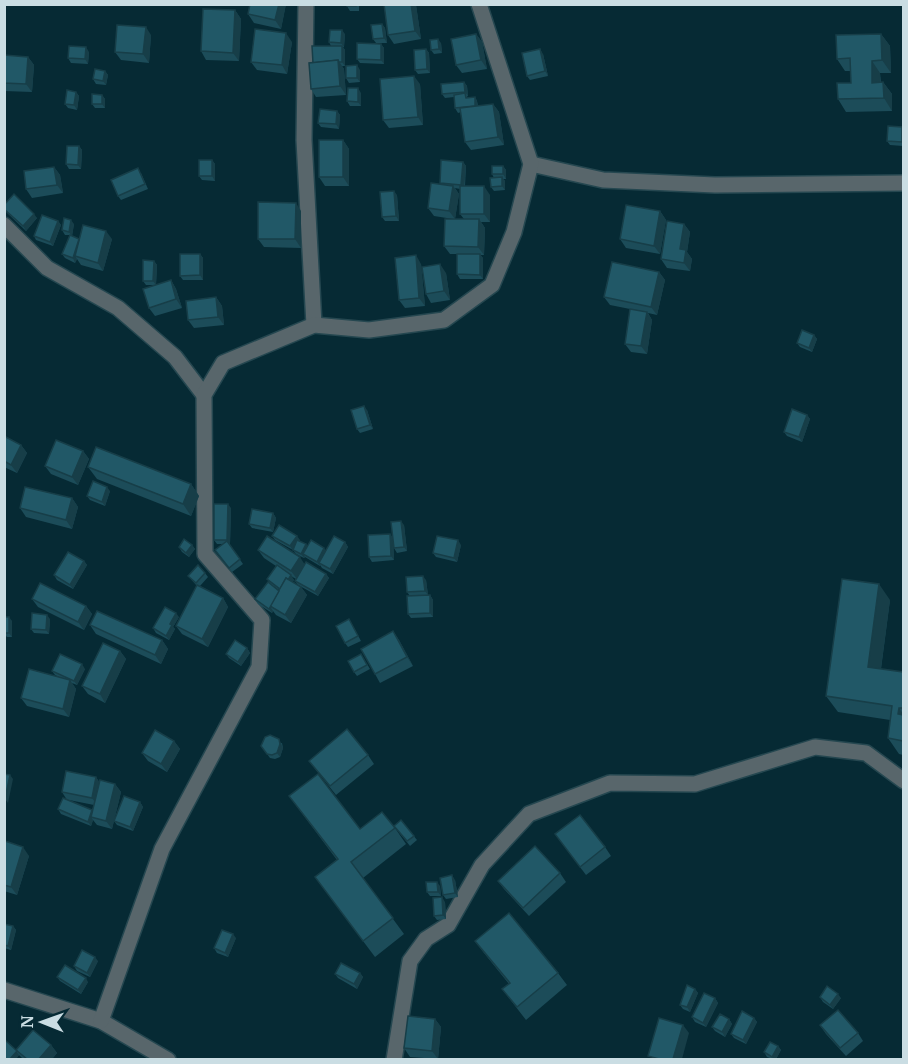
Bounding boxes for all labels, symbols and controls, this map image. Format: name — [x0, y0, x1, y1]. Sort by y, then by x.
north arrow — [12, 992, 72, 1052]
text: N — [17, 1015, 37, 1028]

